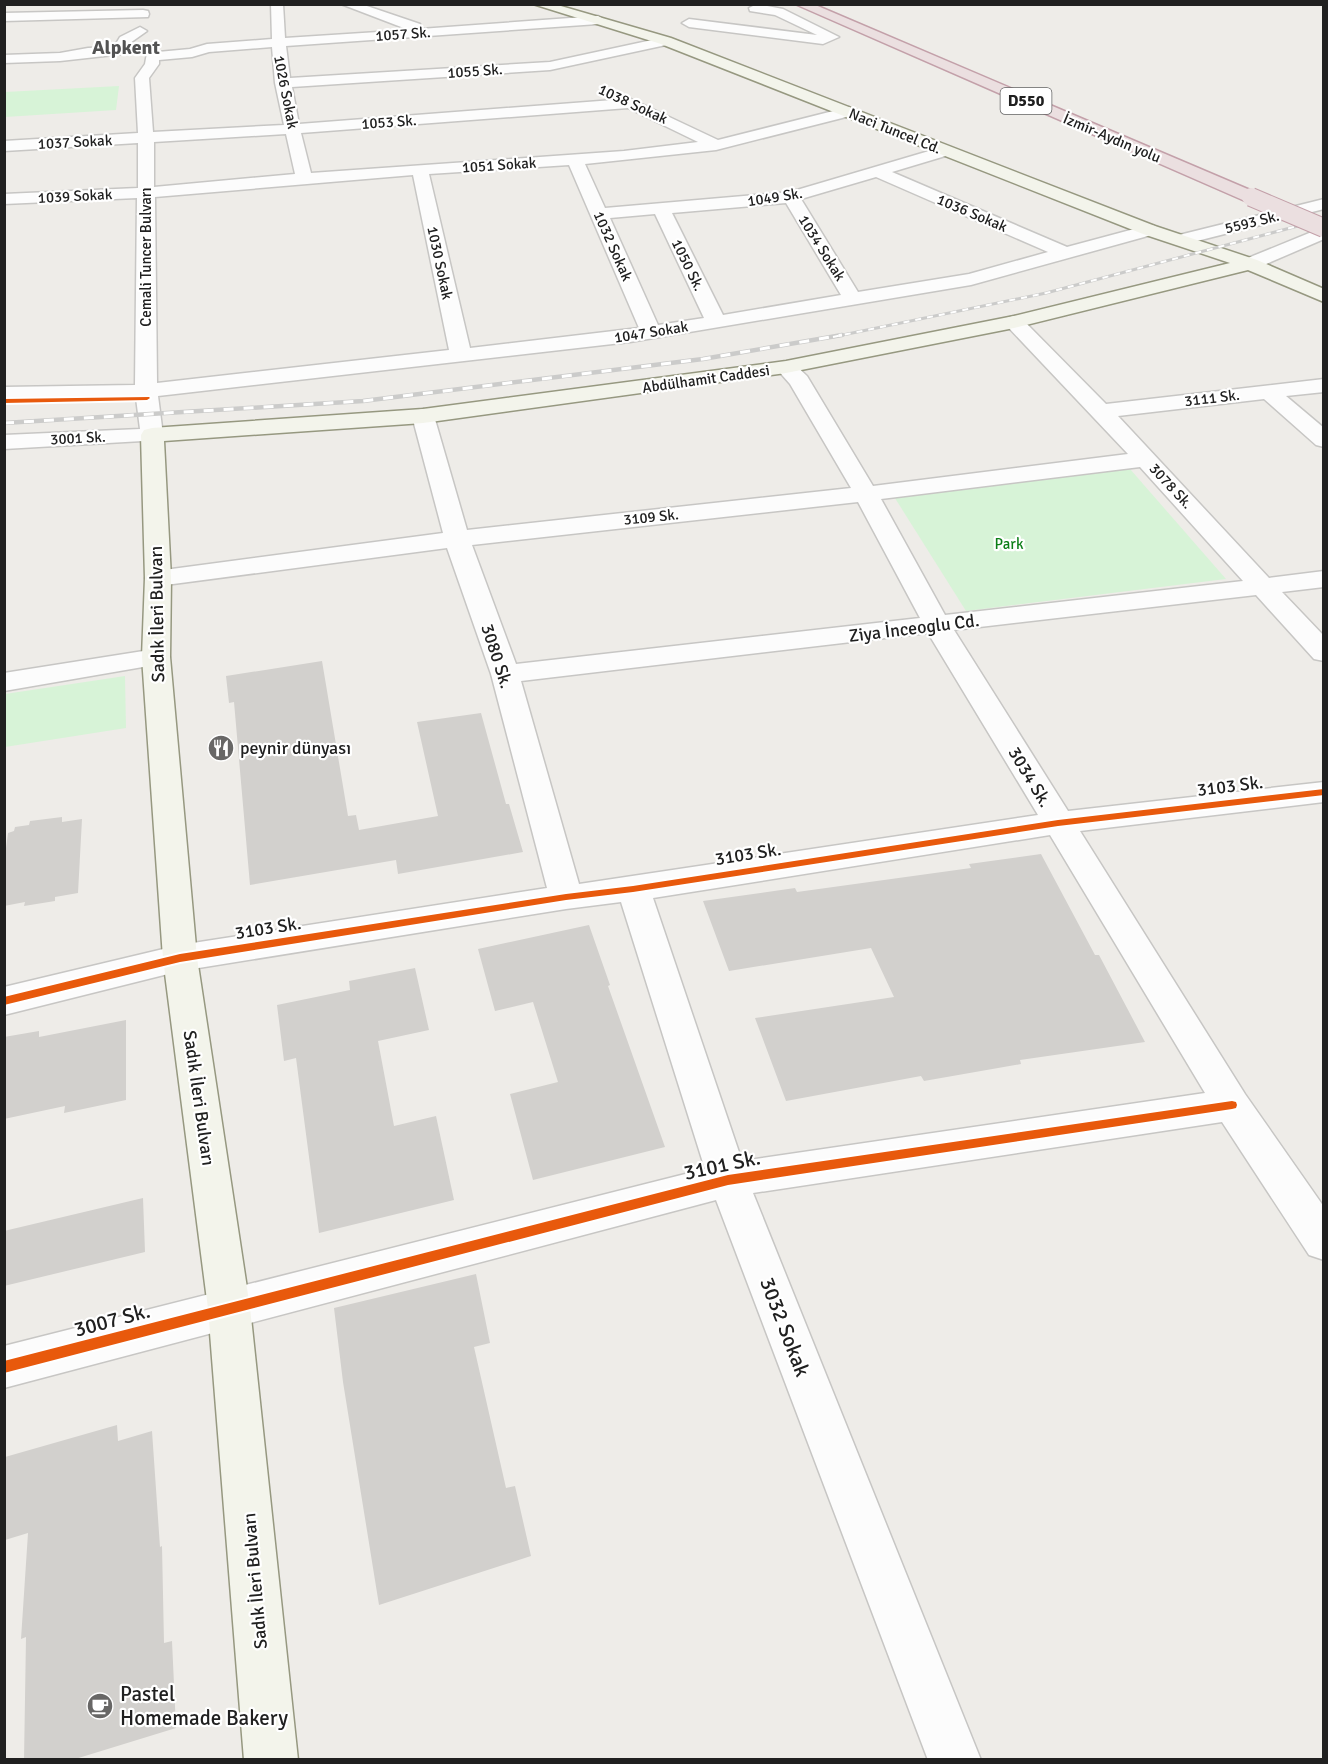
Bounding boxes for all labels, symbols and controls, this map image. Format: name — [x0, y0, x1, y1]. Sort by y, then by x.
street label: 1057 Sk. — [375, 23, 431, 45]
district label: Alpkent — [92, 35, 161, 60]
street label: 1026 Sokak — [270, 54, 302, 131]
street label: 1055 Sk. — [447, 60, 503, 82]
street label: 1038 Sokak — [595, 80, 671, 128]
road number: D550 — [1000, 88, 1052, 114]
street label: Naci Tuncel Cd. — [846, 104, 944, 158]
street label: İzmir-Aydın yolu — [1060, 109, 1164, 167]
street label: 1053 Sk. — [361, 111, 417, 133]
street label: 1037 Sokak — [37, 131, 113, 153]
street label: 1051 Sokak — [461, 153, 537, 177]
street label: 1049 Sk. — [746, 184, 804, 210]
street label: 1039 Sokak — [37, 185, 113, 207]
street label: Cemali Tuncer Bulvarı — [137, 187, 155, 327]
street label: 1036 Sokak — [934, 190, 1010, 236]
street label: 5593 Sk. — [1223, 207, 1281, 237]
street label: 1032 Sokak — [590, 208, 637, 284]
street label: 1034 Sokak — [795, 212, 850, 285]
street label: 1030 Sokak — [423, 225, 457, 302]
street label: 1050 Sk. — [668, 236, 708, 294]
street label: 1047 Sokak — [613, 317, 690, 347]
street label: Abdülhamit Caddesi — [641, 361, 771, 397]
street label: 3111 Sk. — [1183, 386, 1241, 410]
street label: 3001 Sk. — [50, 428, 106, 448]
street label: 3078 Sk. — [1145, 460, 1197, 512]
street label: 3109 Sk. — [622, 505, 680, 529]
park label: Park — [995, 535, 1024, 553]
street label: Sadık İleri Bulvarı — [145, 546, 169, 682]
street label: Ziya İnceoglu Cd. — [847, 609, 981, 647]
street label: 3080 Sk. — [476, 621, 518, 691]
restaurant icon: peynir dünyası — [206, 733, 236, 763]
place label: peynir dünyası — [240, 737, 351, 759]
street label: 3034 Sk. — [1003, 743, 1057, 811]
street label: 3103 Sk. — [1196, 771, 1264, 801]
street label: 3103 Sk. — [713, 838, 783, 870]
street label: 3103 Sk. — [233, 912, 303, 944]
street label: Sadık İleri Bulvarı — [179, 1029, 219, 1167]
street label: 3101 Sk. — [681, 1144, 763, 1186]
street label: 3032 Sokak — [754, 1274, 816, 1381]
street label: 3007 Sk. — [71, 1297, 153, 1343]
street label: Sadık İleri Bulvarı — [238, 1512, 272, 1650]
place label: Pastel Homemade Bakery — [120, 1681, 288, 1731]
cafe icon: Pastel Homemade Bakery — [85, 1691, 115, 1721]

